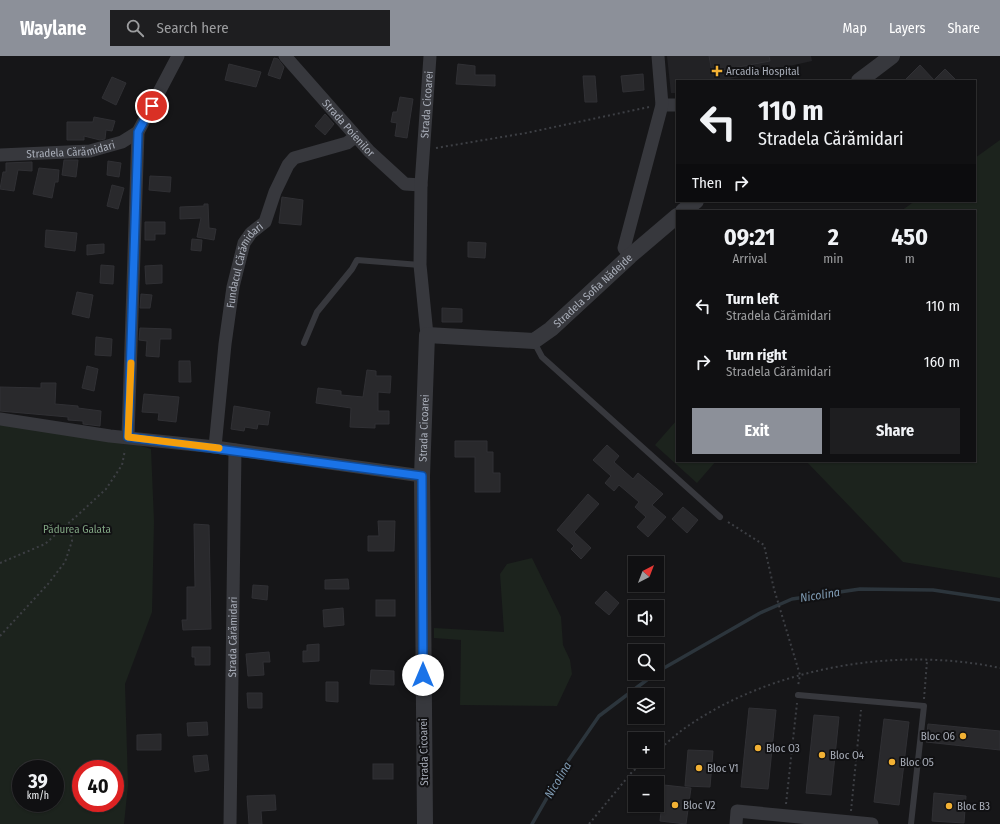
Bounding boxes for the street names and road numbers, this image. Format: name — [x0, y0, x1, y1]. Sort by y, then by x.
street label: Strada Cicoarei — [418, 70, 435, 139]
street label: Strada Poienilor — [320, 96, 377, 160]
street label: Stradela Cărămidari — [26, 138, 116, 160]
street label: Fundacul Cărămidari — [224, 219, 266, 309]
street label: Stradela Sofia Nădejde — [551, 251, 635, 330]
street label: Strada Cicoarei — [416, 394, 431, 462]
street label: Strada Cărămidari — [225, 596, 240, 677]
street label: Strada Cicoarei — [417, 718, 431, 786]

